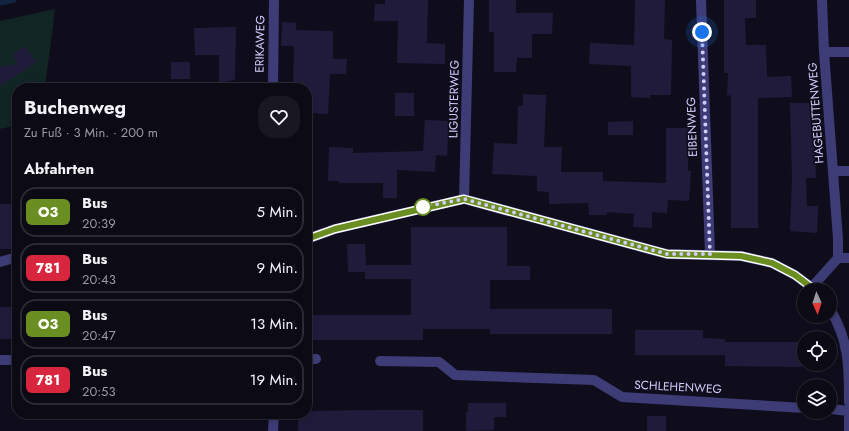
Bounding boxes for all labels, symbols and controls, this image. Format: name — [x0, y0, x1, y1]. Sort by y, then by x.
street label: ERIKAWEG — [250, 15, 270, 73]
your location — [692, 22, 712, 42]
street label: LIGUSTERWEG — [444, 60, 464, 138]
street label: HAGEBUTTENWEG — [803, 62, 829, 164]
text: Buchenweg — [24, 94, 126, 121]
button: heart — [258, 96, 300, 138]
street label: EIBENWEG — [682, 97, 702, 157]
text: Zu Fuß · 3 Min. · 200 m — [24, 123, 158, 142]
text: Abfahrten — [24, 158, 94, 180]
text: Bus — [82, 192, 107, 214]
unlabelled marker — [414, 198, 432, 216]
text: 5 Min. — [257, 201, 298, 223]
text: O3 — [38, 202, 58, 222]
text: 20:39 — [82, 214, 116, 233]
text: Bus — [82, 248, 107, 270]
text: 9 Min. — [256, 257, 298, 279]
text: 781 — [36, 258, 60, 278]
text: 20:43 — [82, 270, 116, 289]
north arrow — [797, 283, 837, 323]
map controls — [797, 283, 837, 419]
text: Bus — [82, 304, 107, 326]
text: 13 Min. — [250, 313, 298, 335]
text: O3 — [38, 314, 58, 334]
text: 20:47 — [82, 326, 116, 345]
button: locate — [797, 331, 837, 371]
text: Bus — [82, 360, 107, 382]
text: 19 Min. — [250, 369, 298, 391]
text: 781 — [36, 370, 60, 390]
street label: SCHLEHENWEG — [634, 376, 722, 398]
button: layers — [797, 379, 837, 419]
text: 20:53 — [82, 382, 116, 401]

